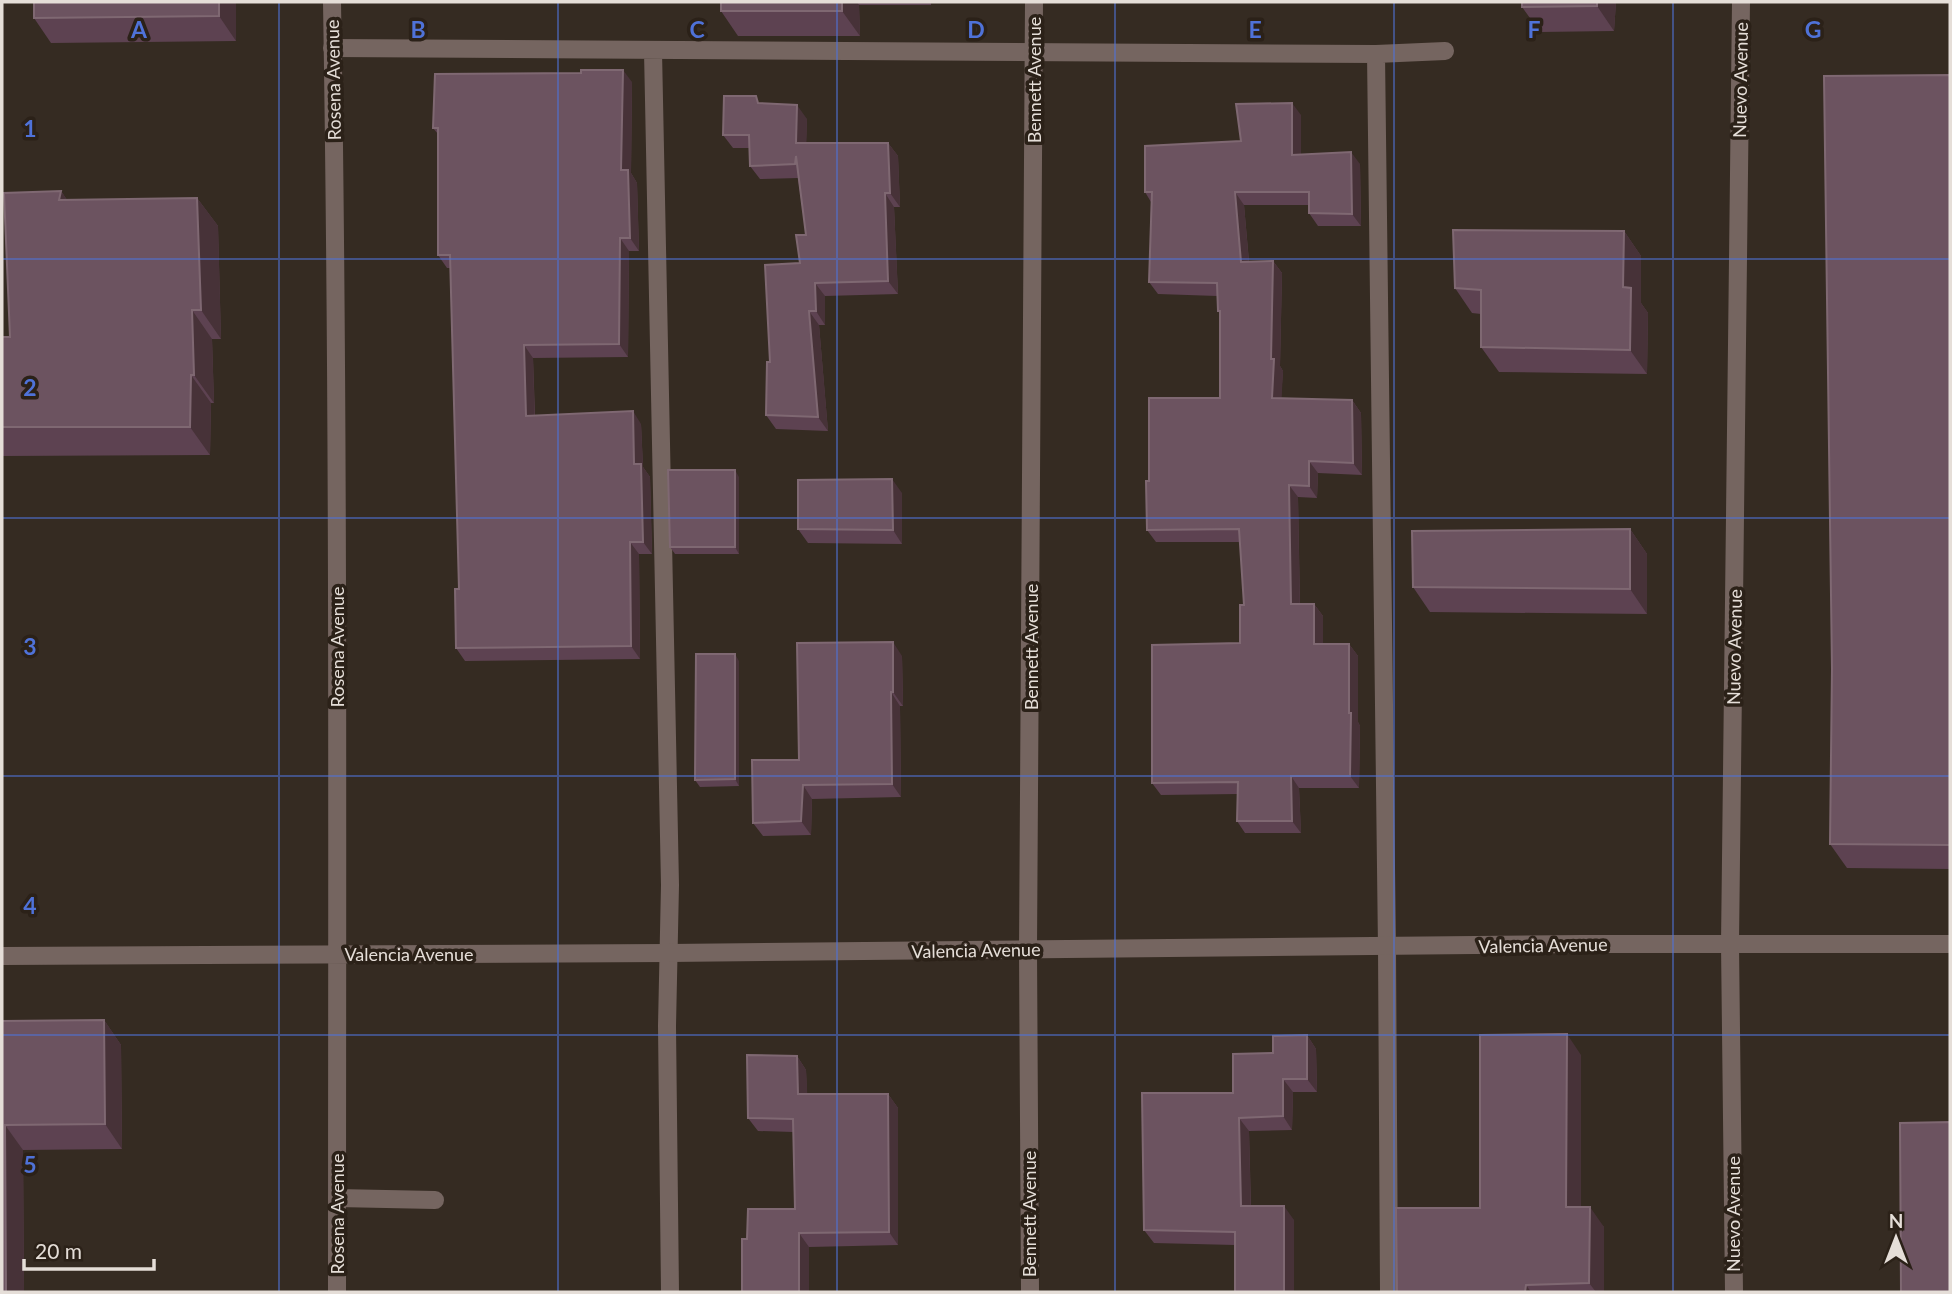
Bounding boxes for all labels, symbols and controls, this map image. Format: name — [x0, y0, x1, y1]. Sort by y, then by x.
text: A — [130, 15, 148, 43]
text: B — [410, 15, 426, 43]
text: C — [689, 15, 705, 43]
text: D — [967, 15, 985, 43]
text: E — [1248, 15, 1262, 43]
text: F — [1527, 15, 1541, 43]
text: G — [1805, 15, 1821, 43]
street label: Bennett Avenue — [1023, 17, 1045, 143]
street label: Rosena Avenue — [321, 19, 345, 141]
street label: Nuevo Avenue — [1728, 22, 1752, 138]
text: 1 — [23, 114, 37, 142]
text: 2 — [23, 373, 37, 401]
street label: Bennett Avenue — [1020, 584, 1042, 710]
street label: Rosena Avenue — [326, 587, 348, 707]
street label: Nuevo Avenue — [1722, 589, 1746, 705]
text: 3 — [23, 632, 37, 660]
text: 4 — [23, 891, 37, 919]
street label: Valencia Avenue — [1478, 933, 1608, 957]
street label: Valencia Avenue — [911, 938, 1041, 962]
street label: Valencia Avenue — [344, 943, 474, 965]
text: 5 — [23, 1150, 37, 1178]
street label: Bennett Avenue — [1018, 1151, 1040, 1277]
street label: Rosena Avenue — [326, 1154, 348, 1274]
street label: Nuevo Avenue — [1722, 1156, 1744, 1272]
north arrow — [1861, 1203, 1931, 1273]
text: N — [1889, 1209, 1903, 1232]
scale bar — [24, 1228, 154, 1272]
text: 20 m — [35, 1238, 82, 1263]

